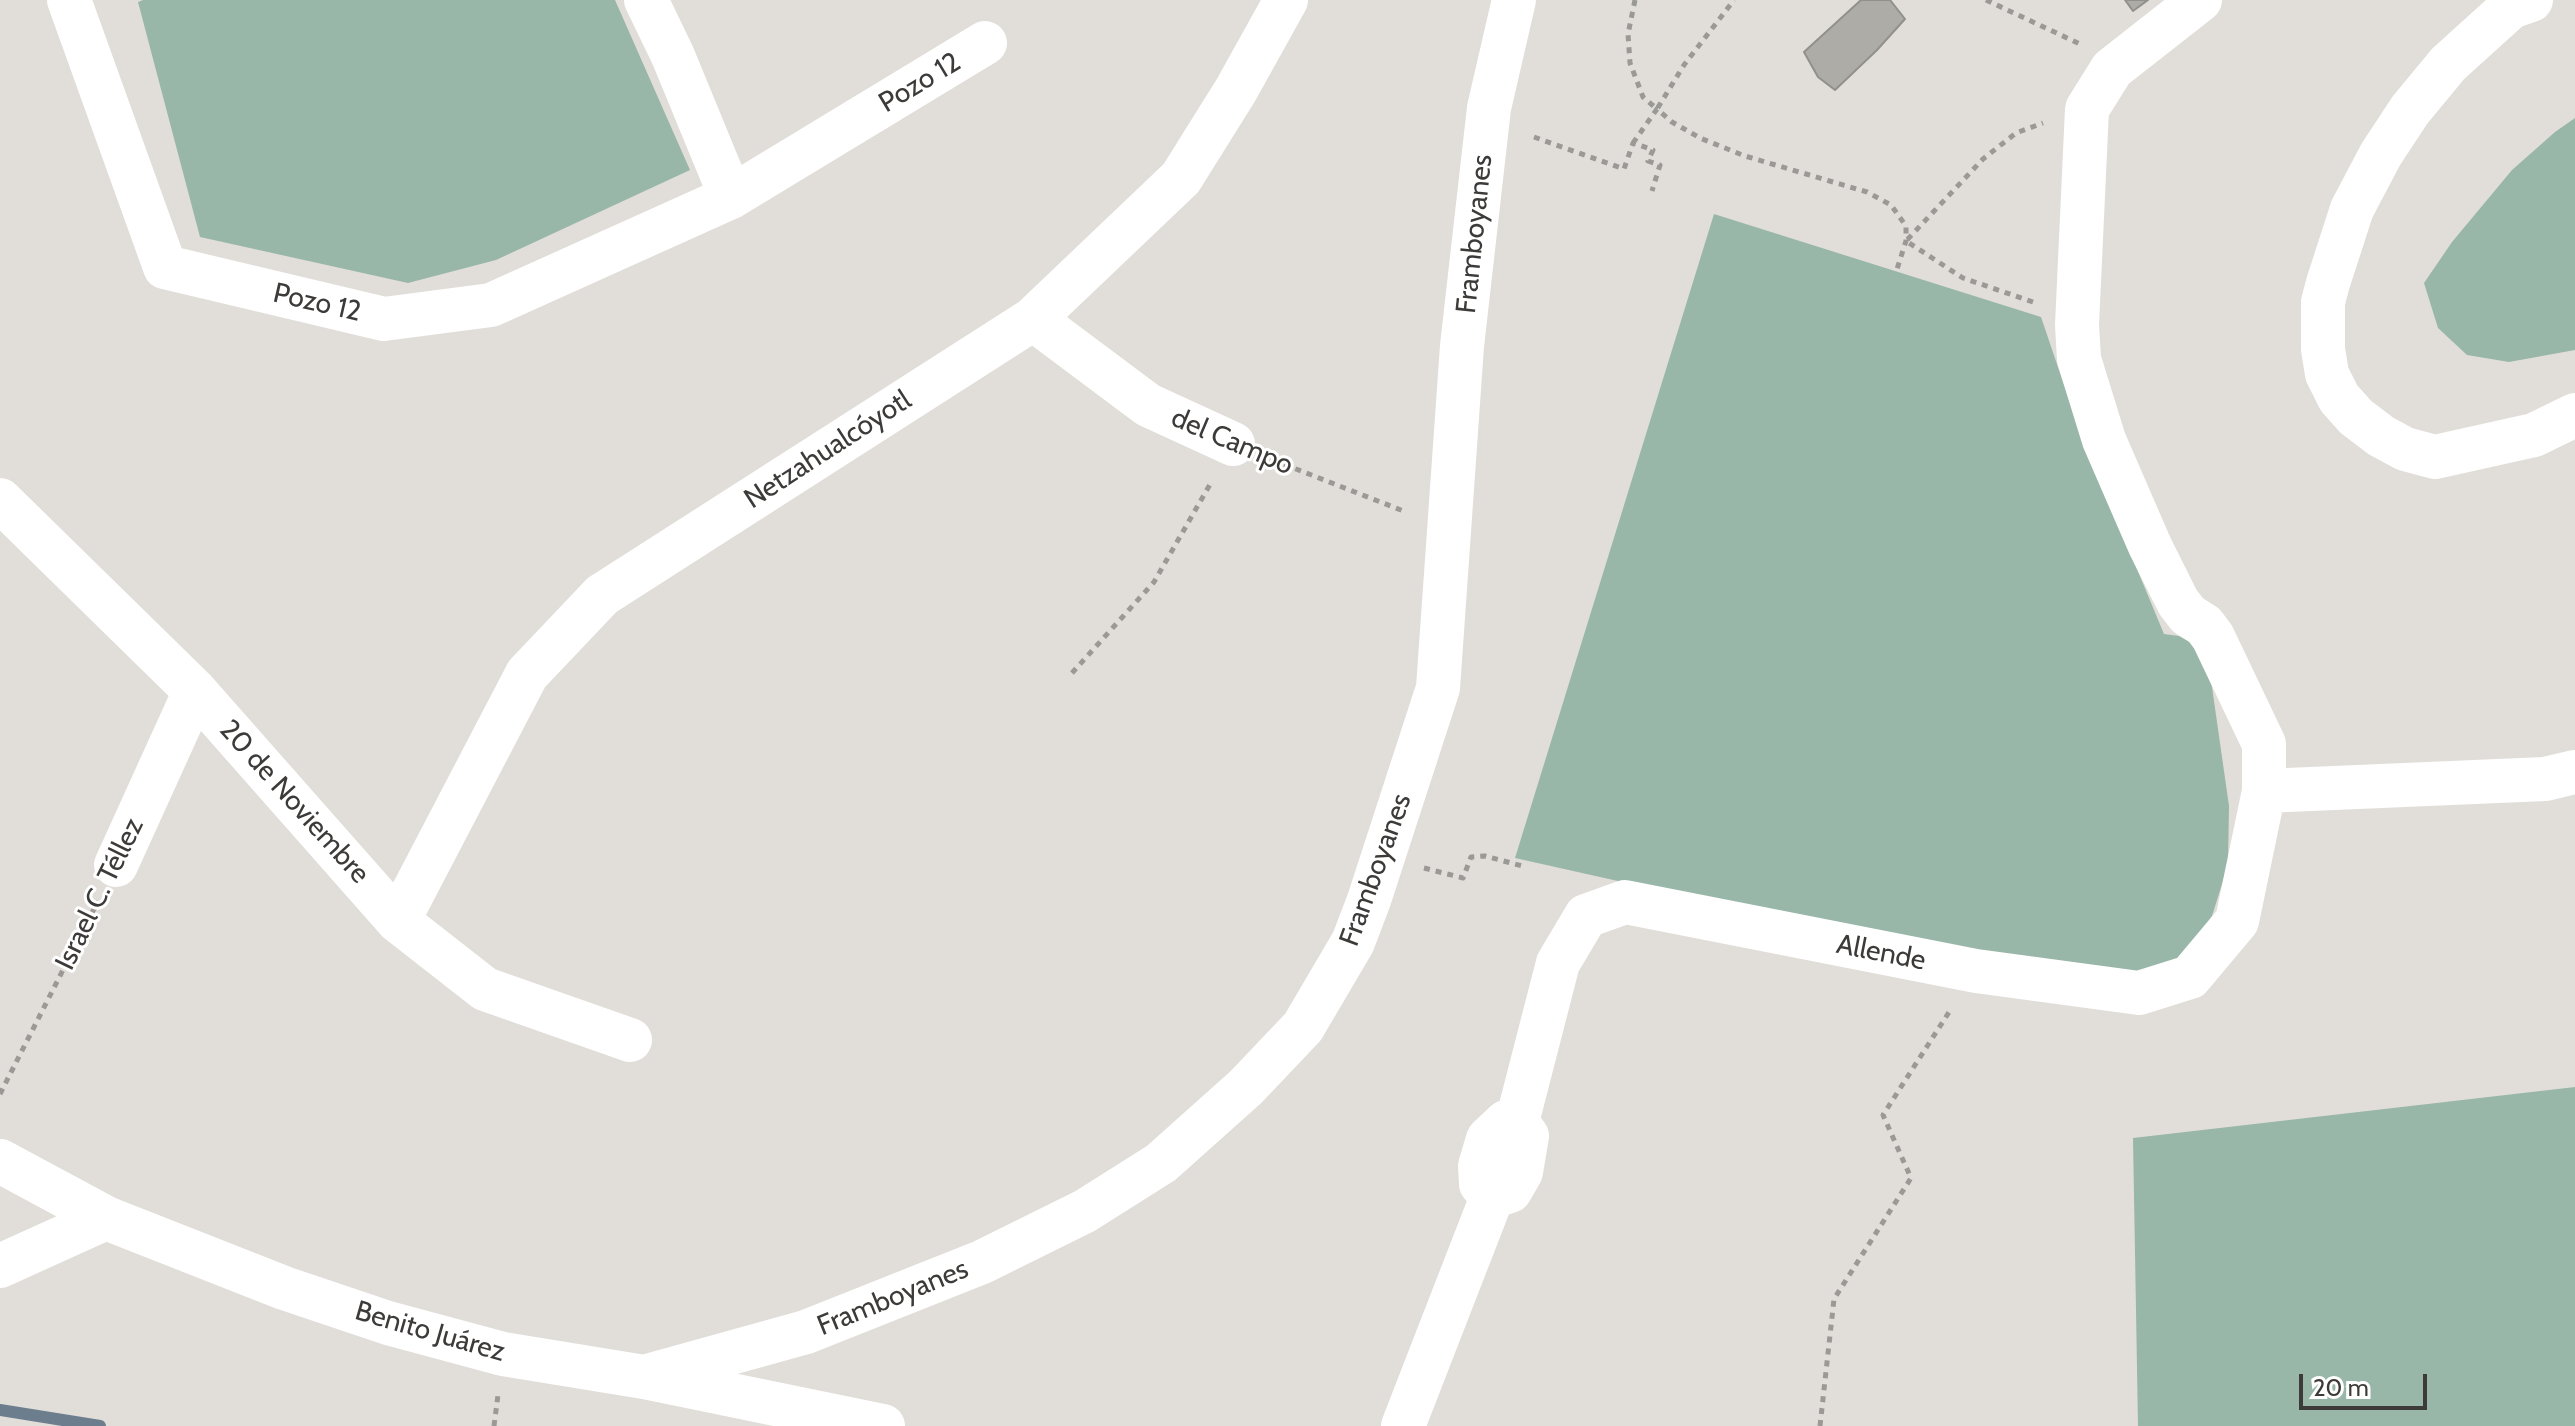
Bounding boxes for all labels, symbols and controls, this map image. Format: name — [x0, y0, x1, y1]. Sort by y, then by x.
street label: Pozo 12 — [873, 46, 967, 120]
street label: Framboyanes — [1450, 153, 1500, 315]
street label: Pozo 12 — [270, 277, 364, 329]
street label: Netzahualcóyotl — [738, 384, 918, 516]
street label: del Campo — [1166, 401, 1298, 483]
street label: 20 de Noviembre — [212, 713, 376, 891]
street label: Framboyanes — [1333, 789, 1419, 951]
street label: Israel C. Téllez — [49, 813, 151, 975]
street label: Allende — [1834, 928, 1928, 978]
street label: Framboyanes — [813, 1253, 973, 1343]
street label: Benito Juárez — [351, 1295, 509, 1369]
scale bar — [2303, 1358, 2431, 1408]
text: 20 m — [2313, 1373, 2369, 1402]

